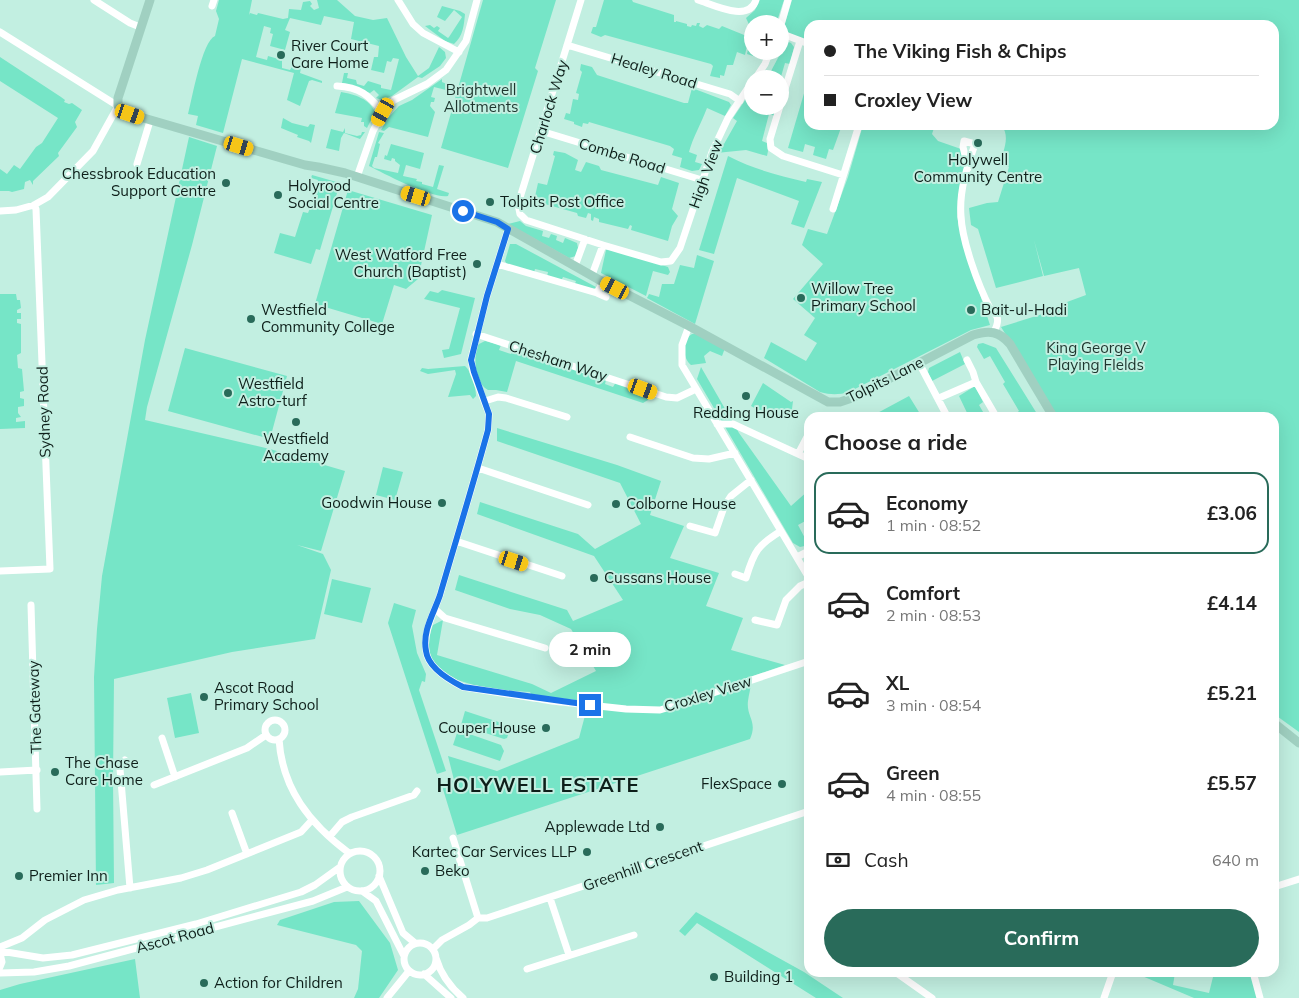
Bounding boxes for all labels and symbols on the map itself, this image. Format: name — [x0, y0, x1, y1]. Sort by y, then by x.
place label: River Court Care Home — [291, 36, 369, 72]
street label: Healey Road — [609, 48, 699, 93]
marker: River Court Care Home — [275, 49, 287, 61]
street label: Charlock Way — [525, 57, 572, 156]
park label: Brightwell Allotments — [444, 80, 518, 116]
car — [369, 95, 396, 129]
car — [113, 102, 146, 126]
street label: Combe Road — [577, 133, 668, 178]
car — [222, 134, 255, 158]
street label: High View — [684, 137, 727, 211]
marker: Holywell Community Centre — [972, 137, 984, 149]
place label: Holywell Community Centre — [914, 150, 1042, 186]
place label: Chessbrook Education Support Centre — [62, 164, 216, 200]
place label: Holyrood Social Centre — [288, 176, 379, 212]
marker: Chessbrook Education Support Centre — [220, 177, 232, 189]
car — [399, 184, 432, 208]
marker: Holyrood Social Centre — [272, 189, 284, 201]
place label: Tolpits Post Office — [500, 192, 624, 211]
marker: Tolpits Post Office — [484, 196, 496, 208]
route start — [452, 200, 474, 222]
place label: West Watford Free Church (Baptist) — [335, 245, 467, 281]
marker: West Watford Free Church (Baptist) — [471, 258, 483, 270]
car — [598, 275, 631, 301]
place label: Willow Tree Primary School — [811, 279, 916, 315]
marker: Willow Tree Primary School — [795, 292, 807, 304]
place label: Westfield Community College — [261, 300, 395, 336]
place label: Bait-ul-Hadi — [981, 300, 1067, 319]
marker: Bait-ul-Hadi — [965, 304, 977, 316]
marker: Westfield Community College — [245, 313, 257, 325]
street label: Chesham Way — [507, 336, 610, 385]
park label: King George V Playing FIelds — [1046, 338, 1146, 374]
street label: Tolpits Lane — [843, 352, 926, 407]
street label: Sydney Road — [32, 366, 55, 458]
place label: Westfield Astro-turf — [238, 374, 308, 410]
car — [626, 377, 659, 401]
marker: Westfield Astro-turf — [222, 387, 234, 399]
marker: Redding House — [740, 390, 752, 402]
place label: Redding House — [693, 403, 799, 422]
marker: Westfield Academy — [290, 416, 302, 428]
place label: Westfield Academy — [263, 429, 329, 465]
place label: Goodwin House — [321, 493, 432, 512]
place label: Colborne House — [626, 494, 736, 513]
marker: Goodwin House — [436, 497, 448, 509]
marker: Colborne House — [610, 498, 622, 510]
car — [497, 549, 530, 573]
place label: Cussans House — [604, 568, 711, 587]
marker: Cussans House — [588, 572, 600, 584]
callout: 2 min — [549, 632, 631, 668]
street label: The Gateway — [23, 660, 46, 754]
street label: Croxley View — [662, 671, 754, 716]
place label: Ascot Road Primary School — [214, 678, 319, 714]
marker: Ascot Road Primary School — [198, 691, 210, 703]
route end — [579, 694, 601, 716]
place label: Couper House — [438, 718, 536, 737]
marker: Couper House — [540, 722, 552, 734]
place label: The Chase Care Home — [65, 753, 143, 789]
marker: The Chase Care Home — [49, 766, 61, 778]
district label: HOLYWELL ESTATE — [437, 772, 639, 797]
place label: FlexSpace — [701, 774, 772, 793]
marker: FlexSpace — [776, 778, 788, 790]
place label: Applewade Ltd — [544, 817, 650, 836]
marker: Applewade Ltd — [654, 821, 666, 833]
street label: Greenhill Crescent — [580, 836, 705, 895]
place label: Kartec Car Services LLP — [412, 842, 577, 861]
marker: Kartec Car Services LLP — [581, 846, 593, 858]
place label: Beko — [435, 861, 469, 880]
marker: Beko — [419, 865, 431, 877]
place label: Premier Inn — [29, 866, 108, 885]
marker: Premier Inn — [13, 870, 25, 882]
street label: Ascot Road — [134, 918, 216, 957]
place label: Building 1 — [724, 967, 793, 986]
marker: Building 1 — [708, 971, 720, 983]
place label: Action for Children — [214, 973, 343, 992]
marker: Action for Children — [198, 977, 210, 989]

